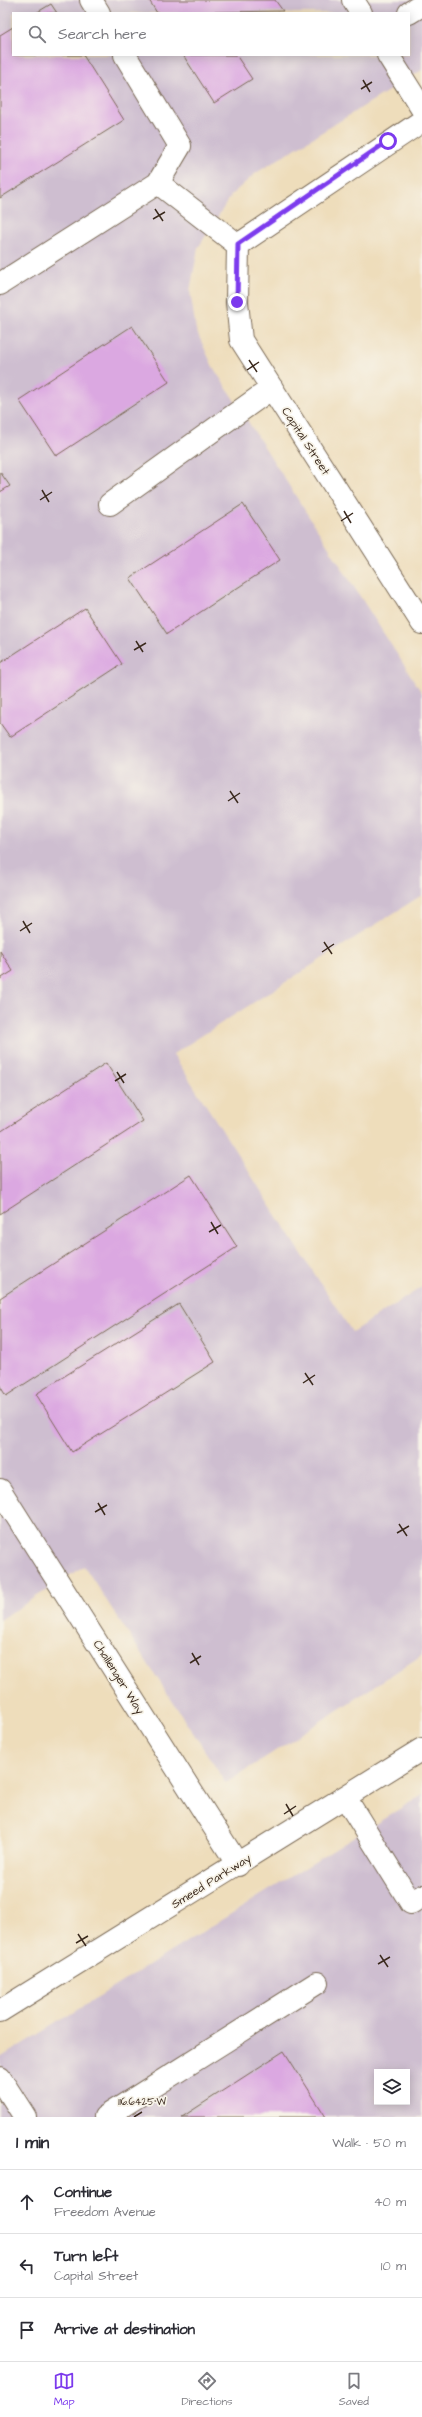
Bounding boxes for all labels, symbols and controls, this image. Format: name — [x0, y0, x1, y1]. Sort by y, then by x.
search box — [12, 12, 410, 56]
icon: search — [26, 23, 48, 45]
text: Search here — [58, 24, 147, 45]
route start — [379, 132, 397, 150]
route end — [228, 293, 246, 311]
street label: Capital Street — [277, 404, 334, 479]
street label: Challenger Way — [88, 1637, 148, 1719]
street label: Smeed Parkway — [168, 1850, 255, 1914]
map controls — [374, 2069, 410, 2105]
button: layers — [374, 2069, 410, 2105]
text: 116.6425°W — [118, 2095, 166, 2109]
text: 1 min — [16, 2131, 49, 2155]
text: Walk · 50 m — [332, 2134, 406, 2152]
text: Continue — [54, 2182, 112, 2203]
icon: ahead — [16, 2191, 38, 2213]
text: 40 m — [374, 2193, 406, 2211]
text: Freedom Avenue — [54, 2203, 156, 2221]
text: Turn left — [54, 2246, 118, 2267]
icon: left — [16, 2255, 38, 2277]
text: 10 m — [381, 2257, 406, 2275]
text: Capital Street — [54, 2267, 138, 2285]
icon: arrive — [16, 2319, 38, 2341]
text: Arrive at destination — [54, 2319, 195, 2340]
tab: Map — [53, 2370, 75, 2409]
tab: Directions — [181, 2370, 233, 2409]
tab: Saved — [339, 2370, 369, 2409]

